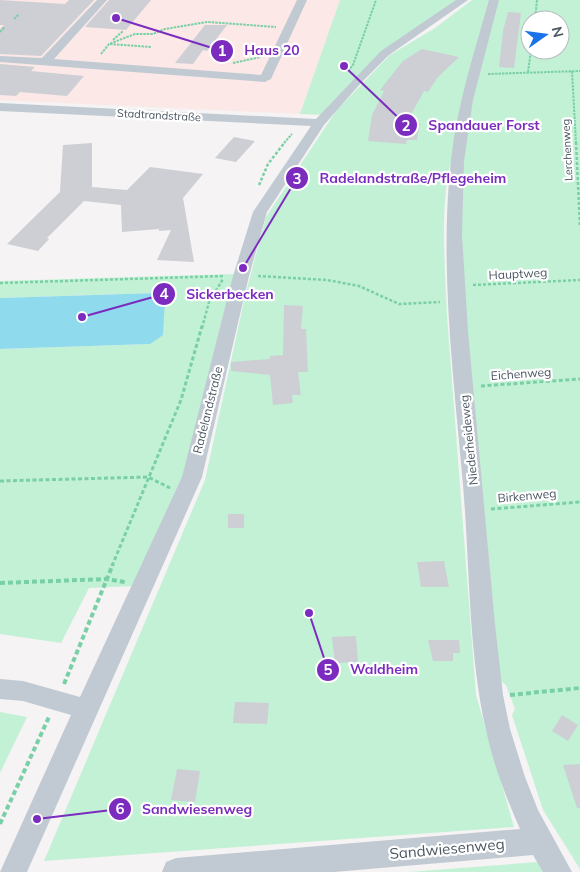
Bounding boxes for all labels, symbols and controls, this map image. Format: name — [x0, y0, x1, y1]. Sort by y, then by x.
north arrow — [520, 10, 570, 60]
text: N — [548, 25, 568, 39]
callout: Haus 20 — [209, 36, 310, 65]
text: 1 — [217, 41, 227, 60]
text: Haus 20 — [244, 41, 300, 59]
street label: Stadtrandstraße — [117, 106, 201, 124]
callout: Spandauer Forst — [394, 111, 550, 140]
text: 2 — [401, 116, 411, 135]
text: Spandauer Forst — [428, 116, 540, 134]
street label: Lerchenweg — [558, 119, 576, 181]
callout: Radelandstraße/Pflegeheim — [284, 164, 516, 193]
text: 3 — [292, 169, 302, 188]
text: Radelandstraße/Pflegeheim — [320, 169, 506, 187]
street label: Hauptweg — [488, 264, 548, 283]
callout: Sickerbecken — [151, 280, 284, 309]
text: 4 — [159, 284, 169, 303]
text: Sickerbecken — [186, 285, 274, 303]
street label: Eichenweg — [490, 364, 552, 383]
street label: Radelandstraße — [189, 365, 226, 455]
street label: Niederheideweg — [456, 394, 481, 486]
street label: Birkenweg — [497, 485, 557, 506]
callout: Waldheim — [315, 655, 428, 684]
text: 5 — [323, 660, 333, 679]
text: Waldheim — [350, 660, 418, 678]
callout: Sandwiesenweg — [107, 794, 262, 823]
text: 6 — [115, 799, 125, 818]
text: Sandwiesenweg — [142, 800, 252, 818]
street label: Sandwiesenweg — [389, 834, 505, 863]

